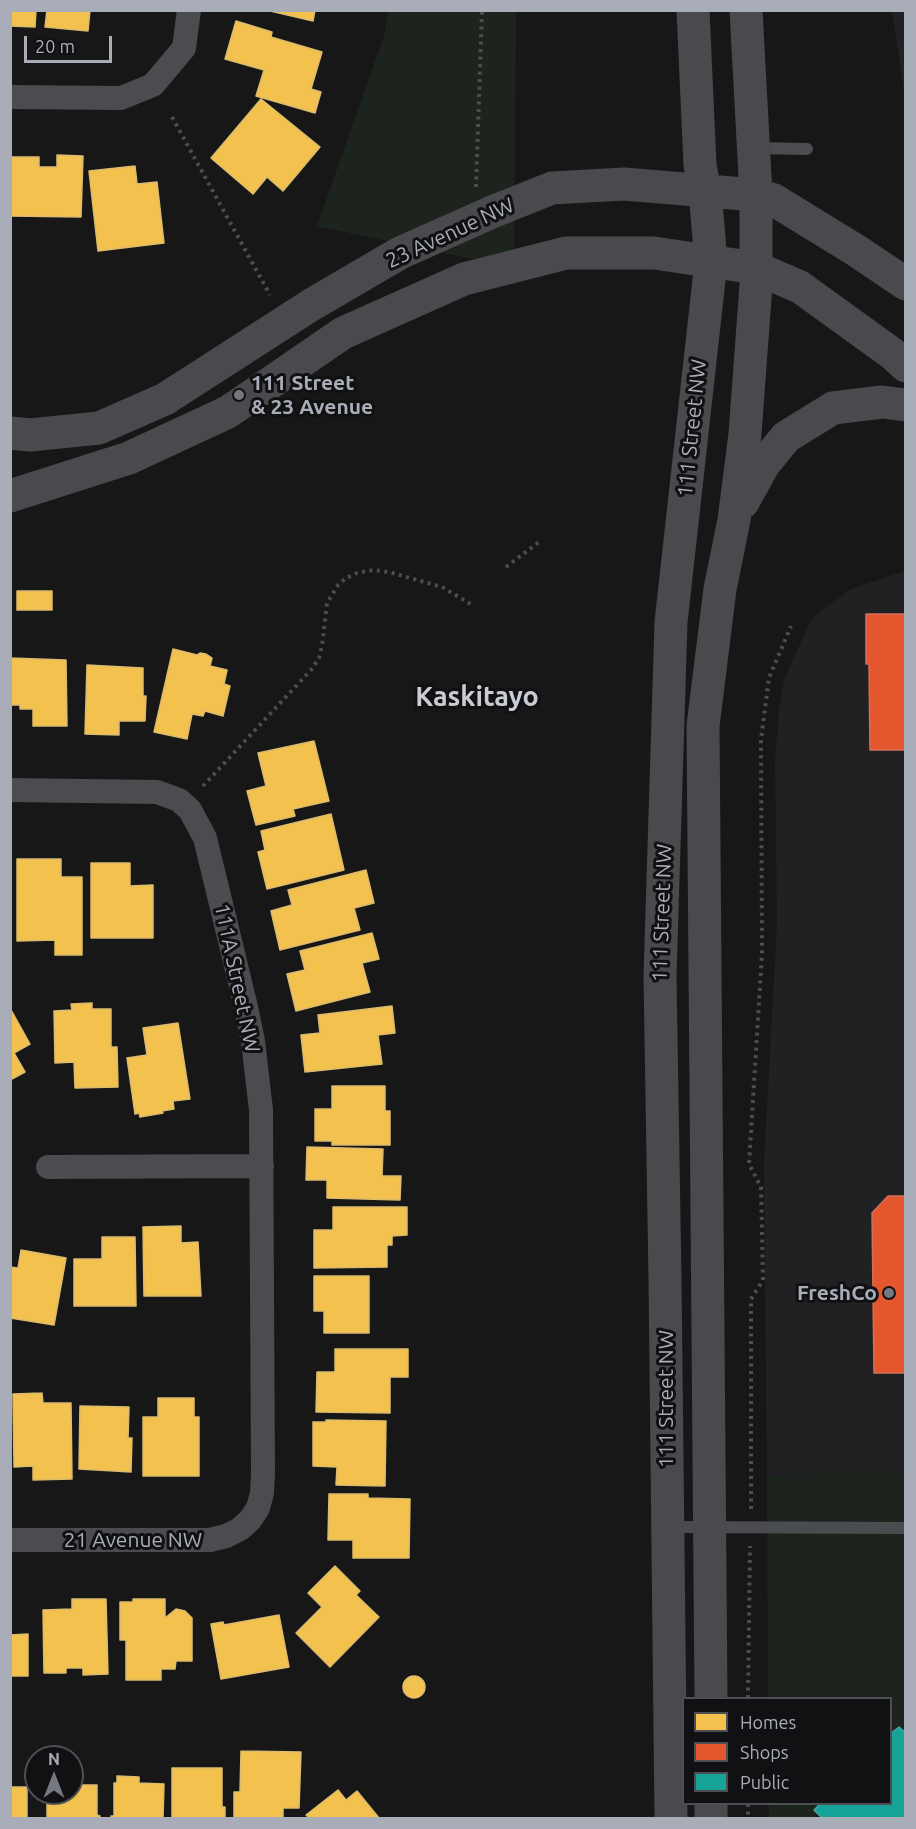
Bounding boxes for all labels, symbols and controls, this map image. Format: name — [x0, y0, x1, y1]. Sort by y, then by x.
scale bar — [27, 24, 116, 62]
text: 20 m — [35, 36, 75, 56]
street label: 23 Avenue NW — [382, 192, 518, 274]
street label: 111 Street NW — [672, 358, 712, 498]
place label: 111 Street & 23 Avenue — [251, 370, 373, 420]
marker: 111 Street & 23 Avenue — [232, 388, 246, 402]
district label: Kaskitayo — [415, 681, 539, 713]
street label: 111 Street NW — [647, 844, 677, 982]
street label: 111A Street NW — [209, 901, 265, 1055]
place label: FreshCo — [797, 1280, 877, 1306]
marker: FreshCo — [882, 1286, 896, 1300]
street label: 111 Street NW — [653, 1330, 679, 1468]
street label: 21 Avenue NW — [64, 1527, 202, 1553]
legend — [682, 1697, 892, 1805]
text: Homes — [740, 1712, 796, 1732]
text: Shops — [740, 1742, 789, 1762]
north arrow — [24, 1745, 84, 1805]
text: N — [48, 1750, 60, 1768]
text: Public — [740, 1772, 789, 1792]

